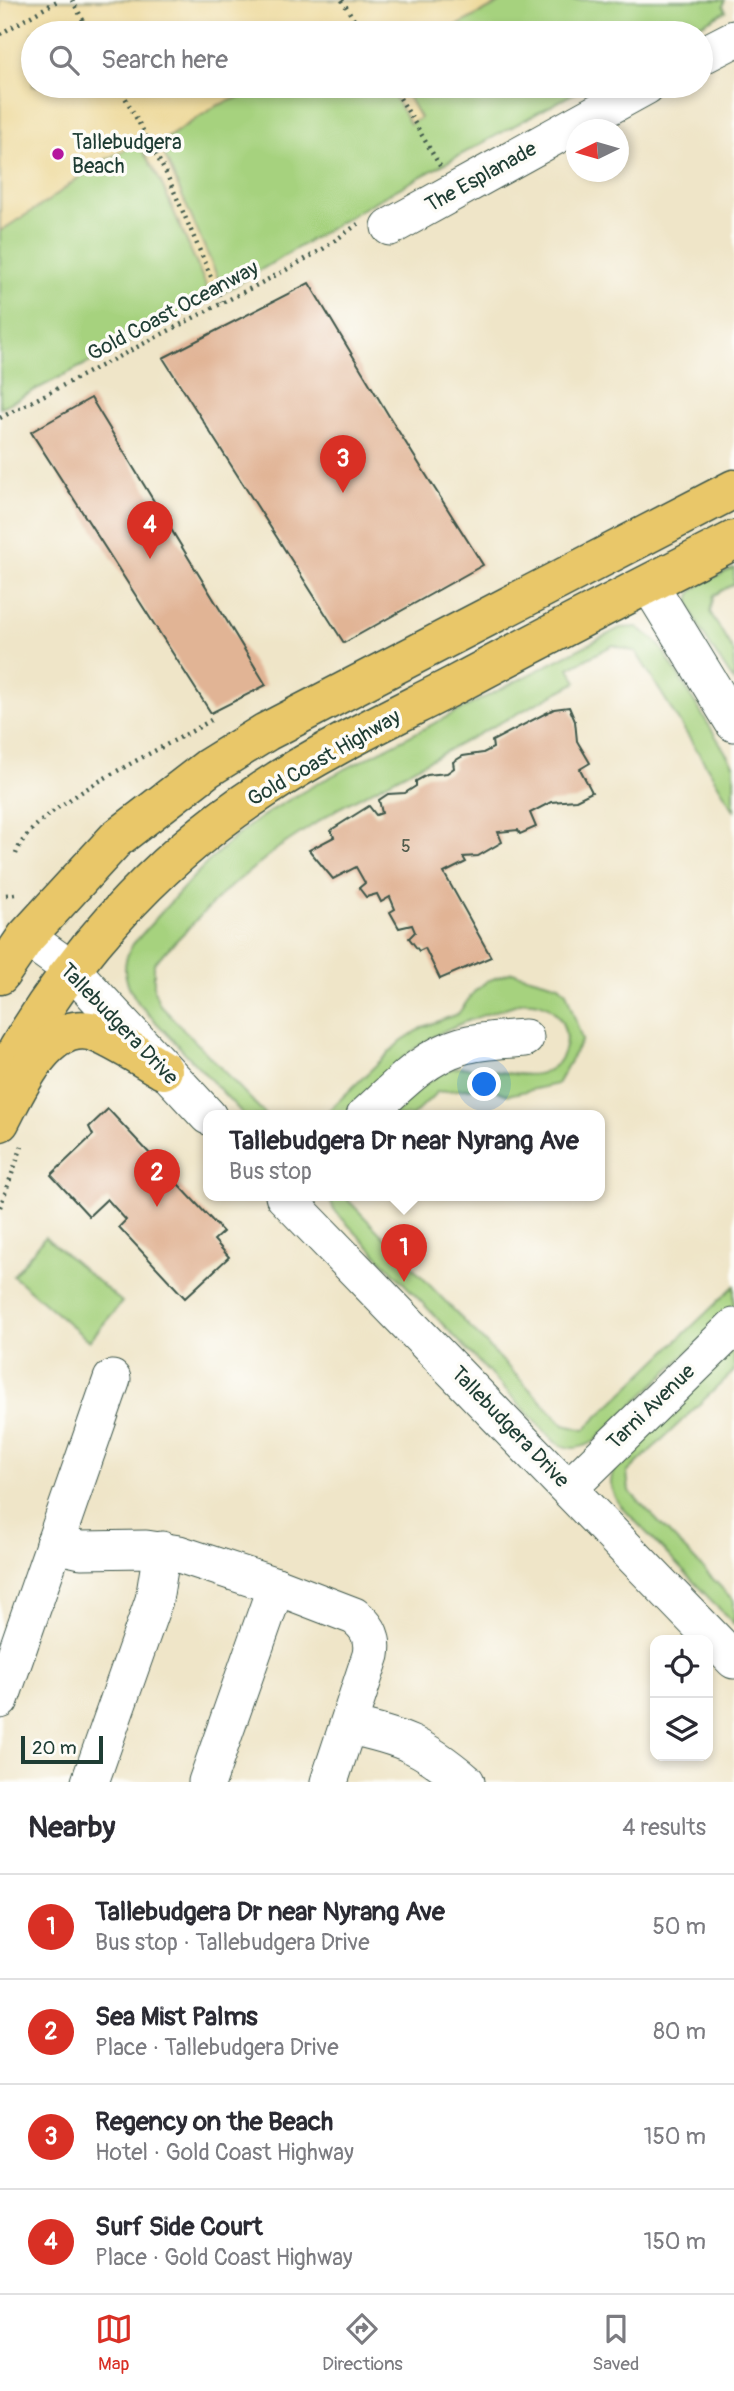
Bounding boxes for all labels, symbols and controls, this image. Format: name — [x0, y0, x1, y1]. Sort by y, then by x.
search box — [21, 21, 713, 98]
icon: search — [45, 41, 83, 79]
text: Search here — [101, 44, 228, 76]
north arrow — [566, 119, 629, 182]
place label: Tallebudgera Beach — [72, 129, 182, 180]
street label: The Esplanade — [421, 135, 542, 219]
marker: Tallebudgera Beach — [50, 146, 66, 162]
street label: Gold Coast Oceanway — [83, 255, 263, 367]
pin: 3 — [320, 435, 366, 493]
pin: 4 — [127, 501, 173, 559]
street label: Gold Coast Highway — [243, 703, 405, 813]
house number: 5 — [401, 835, 411, 858]
street label: Tallebudgera Drive — [54, 957, 184, 1091]
your location — [467, 1067, 501, 1101]
popup — [203, 1110, 605, 1201]
text: Tallebudgera Dr near Nyrang Ave — [229, 1125, 579, 1157]
pin: 2 — [134, 1149, 180, 1207]
text: Bus stop — [229, 1157, 312, 1186]
pin: 1 — [381, 1224, 427, 1282]
street label: Tarni Avenue — [601, 1358, 701, 1456]
street label: Tallebudgera Drive — [445, 1360, 575, 1494]
map controls — [650, 1635, 713, 1761]
button: locate — [650, 1635, 713, 1698]
button: layers — [650, 1698, 713, 1761]
scale bar — [21, 1733, 103, 1765]
text: 20 m — [32, 1736, 77, 1760]
text: Nearby — [28, 1809, 115, 1846]
text: 4 results — [622, 1813, 706, 1842]
text: Tallebudgera Dr near Nyrang Ave — [95, 1896, 445, 1928]
text: 1 — [47, 1912, 56, 1941]
text: 50 m — [652, 1912, 706, 1941]
text: Bus stop · Tallebudgera Drive — [95, 1928, 370, 1957]
text: Sea Mist Palms — [95, 2001, 258, 2033]
text: 2 — [45, 2017, 57, 2046]
text: 80 m — [653, 2017, 706, 2046]
text: Place · Tallebudgera Drive — [95, 2033, 339, 2062]
text: Regency on the Beach — [95, 2106, 333, 2138]
text: 3 — [45, 2122, 57, 2151]
text: 150 m — [643, 2122, 706, 2151]
text: Hotel · Gold Coast Highway — [95, 2138, 354, 2167]
text: Surf Side Court — [95, 2211, 263, 2243]
text: 4 — [44, 2227, 58, 2256]
text: 150 m — [643, 2227, 706, 2256]
text: Place · Gold Coast Highway — [95, 2243, 353, 2272]
tab: Map — [95, 2310, 133, 2376]
tab: Directions — [322, 2310, 403, 2376]
tab: Saved — [592, 2310, 639, 2376]

